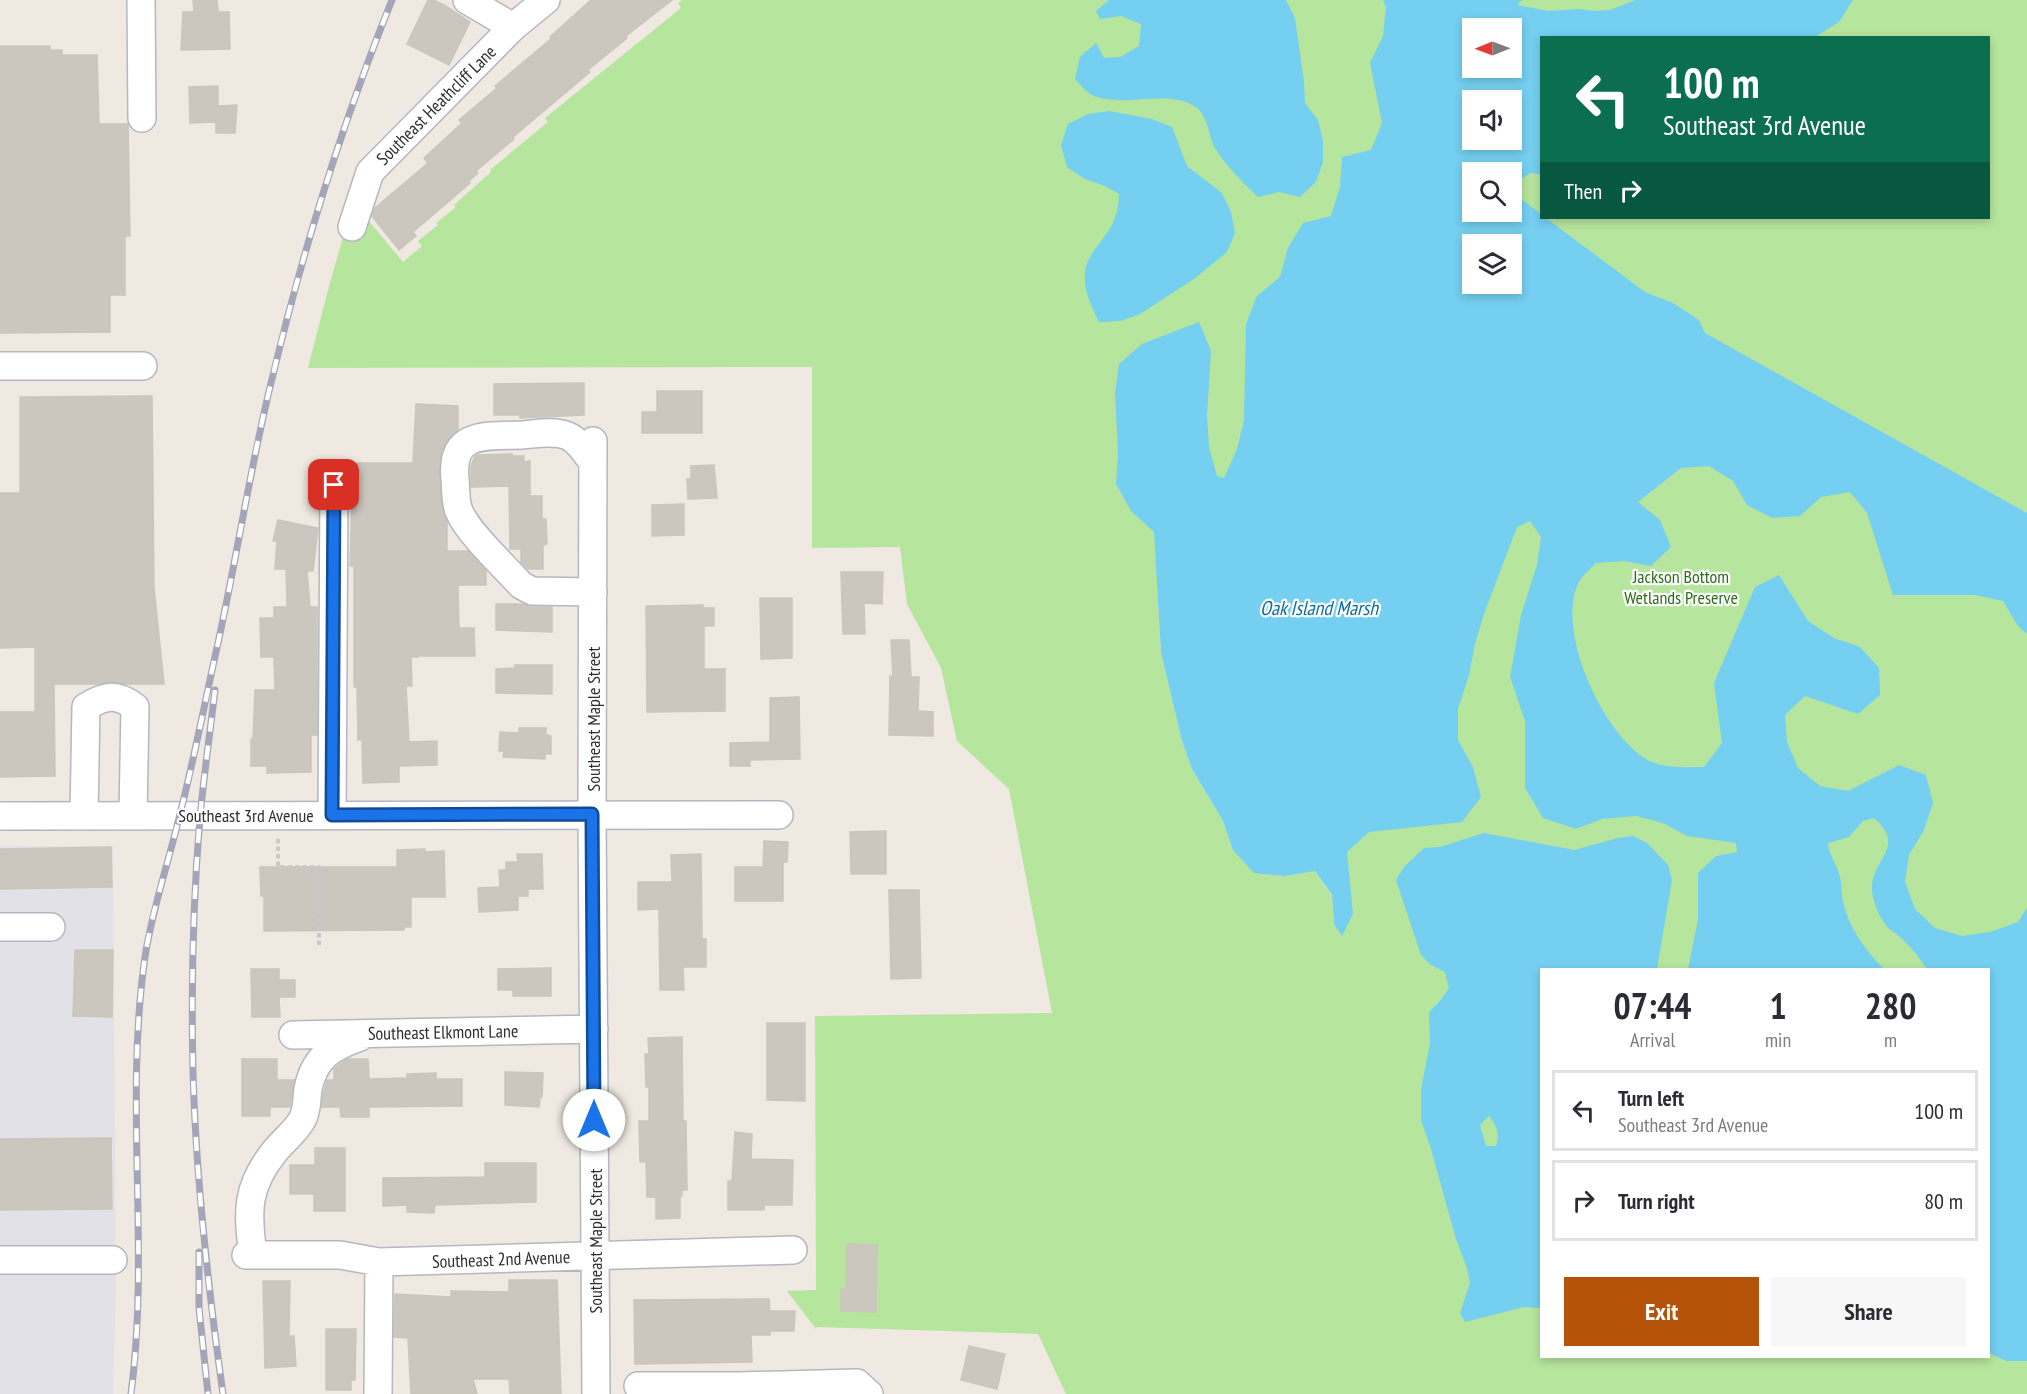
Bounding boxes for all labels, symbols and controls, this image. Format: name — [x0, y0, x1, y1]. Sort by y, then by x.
north arrow — [1462, 18, 1522, 78]
map controls — [1462, 18, 1522, 294]
street label: Southeast Heathcliff Lane — [371, 40, 501, 170]
text: 100 m — [1663, 55, 1760, 110]
icon: left — [1564, 60, 1642, 138]
button: sound — [1462, 90, 1522, 150]
text: Southeast 3rd Avenue — [1663, 108, 1866, 142]
button: search — [1462, 162, 1522, 222]
icon: right — [1614, 174, 1647, 207]
text: Then — [1564, 177, 1602, 205]
button: layers — [1462, 234, 1522, 294]
pin — [308, 459, 359, 510]
icon: arrive — [317, 468, 350, 501]
park label: Jackson Bottom Wetlands Preserve — [1624, 565, 1738, 609]
water label: Oak Island Marsh — [1260, 595, 1379, 621]
street label: Southeast Maple Street — [582, 647, 605, 791]
street label: Southeast 3rd Avenue — [178, 804, 314, 827]
text: 07:44 — [1614, 982, 1691, 1029]
text: 1 — [1769, 982, 1787, 1029]
text: 280 — [1865, 982, 1916, 1029]
street label: Southeast Elkmont Lane — [368, 1019, 518, 1045]
text: Arrival — [1630, 1027, 1675, 1053]
text: min — [1765, 1027, 1791, 1053]
text: m — [1884, 1027, 1897, 1053]
text: Turn left — [1618, 1084, 1684, 1112]
position arrow — [562, 1088, 626, 1152]
icon: left — [1567, 1094, 1600, 1127]
text: 100 m — [1914, 1097, 1963, 1125]
text: Southeast 3rd Avenue — [1618, 1112, 1768, 1138]
street label: Southeast Maple Street — [584, 1169, 607, 1313]
icon: right — [1567, 1184, 1600, 1217]
text: Turn right — [1618, 1187, 1695, 1215]
text: 80 m — [1924, 1187, 1963, 1215]
street label: Southeast 2nd Avenue — [431, 1245, 571, 1273]
button: Exit — [1564, 1277, 1759, 1346]
button: Share — [1771, 1277, 1966, 1346]

